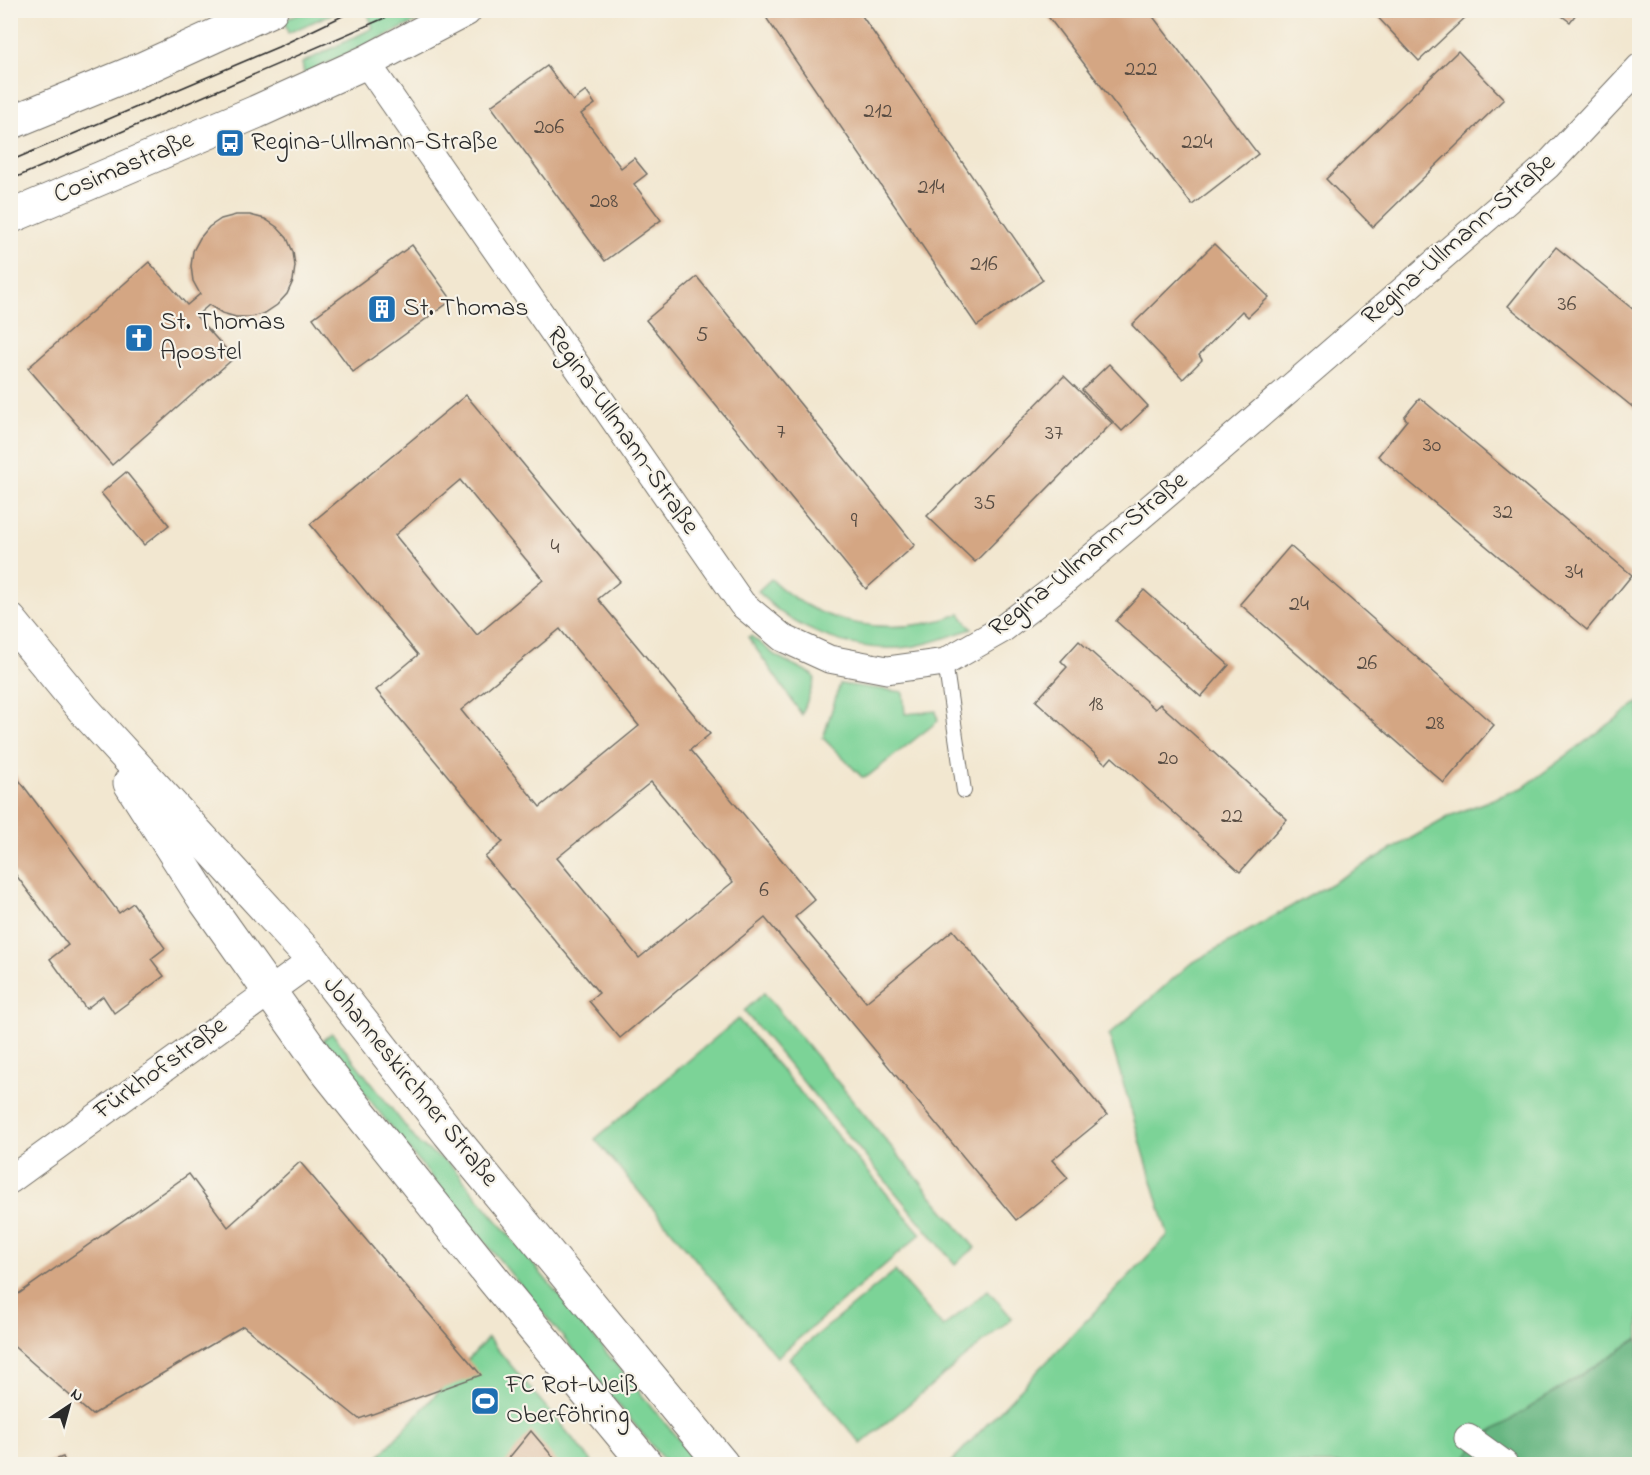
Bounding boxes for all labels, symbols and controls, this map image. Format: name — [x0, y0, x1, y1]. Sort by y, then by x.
house number: 222 — [1125, 54, 1157, 86]
house number: 212 — [864, 96, 892, 128]
house number: 206 — [534, 112, 564, 144]
street label: Cosimastraße — [48, 121, 200, 215]
place label: Regina-Ullmann-Straße — [251, 124, 498, 162]
bus stop icon: Regina-Ullmann-Straße — [214, 127, 246, 159]
house number: 224 — [1182, 127, 1212, 159]
street label: Regina-Ullmann-Straße — [1353, 145, 1565, 335]
house number: 214 — [918, 172, 945, 204]
house number: 208 — [590, 186, 618, 218]
house number: 216 — [970, 249, 998, 281]
house number: 36 — [1558, 289, 1577, 321]
place label: St. Thomas — [403, 290, 528, 328]
building icon: St. Thomas — [366, 293, 398, 325]
place label: St. Thomas Apostel — [160, 304, 285, 372]
street label: Regina-Ullmann-Straße — [536, 319, 708, 543]
house number: 5 — [696, 320, 708, 352]
church icon: St. Thomas Apostel — [123, 322, 155, 354]
house number: 7 — [776, 417, 786, 449]
house number: 37 — [1045, 418, 1063, 450]
house number: 30 — [1423, 430, 1441, 462]
street label: Regina-Ullmann-Straße — [981, 462, 1197, 647]
house number: 35 — [974, 488, 996, 520]
house number: 32 — [1493, 497, 1513, 529]
house number: 9 — [851, 506, 858, 538]
house number: 4 — [550, 532, 560, 564]
house number: 34 — [1565, 557, 1583, 589]
house number: 24 — [1289, 589, 1309, 621]
house number: 26 — [1357, 648, 1378, 680]
house number: 18 — [1088, 689, 1104, 721]
house number: 28 — [1425, 708, 1445, 740]
house number: 20 — [1158, 743, 1178, 775]
house number: 22 — [1221, 801, 1243, 833]
house number: 6 — [759, 875, 769, 907]
street label: Johanneskirchner Straße — [313, 968, 507, 1196]
street label: Fürkhofstraße — [86, 1007, 236, 1131]
place label: FC Rot-Weiß Oberföhring — [505, 1367, 638, 1435]
north arrow — [39, 1376, 99, 1436]
text: N — [65, 1383, 88, 1408]
sports icon: FC Rot-Weiß Oberföhring — [469, 1385, 501, 1417]

